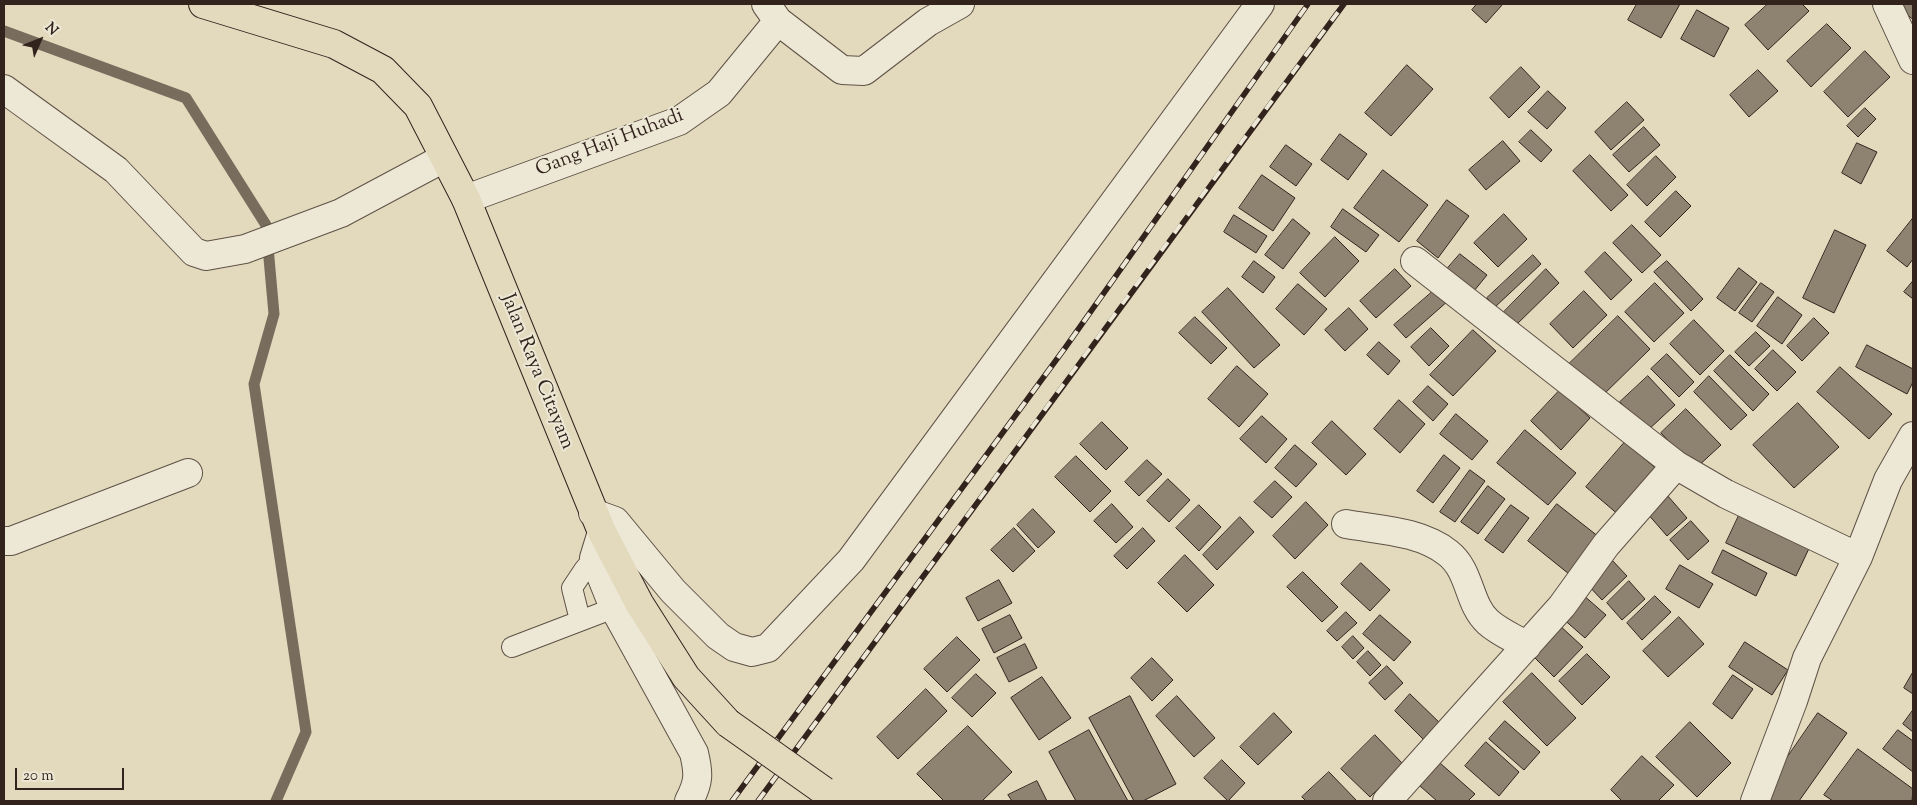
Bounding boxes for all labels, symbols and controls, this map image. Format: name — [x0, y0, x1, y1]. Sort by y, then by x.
north arrow — [15, 15, 65, 65]
text: N — [40, 19, 62, 41]
street label: Gang Haji Huhadi — [533, 105, 687, 183]
street label: Jalan Raya Citayam — [494, 291, 578, 453]
scale bar — [18, 758, 126, 790]
text: 20 m — [23, 766, 54, 787]

